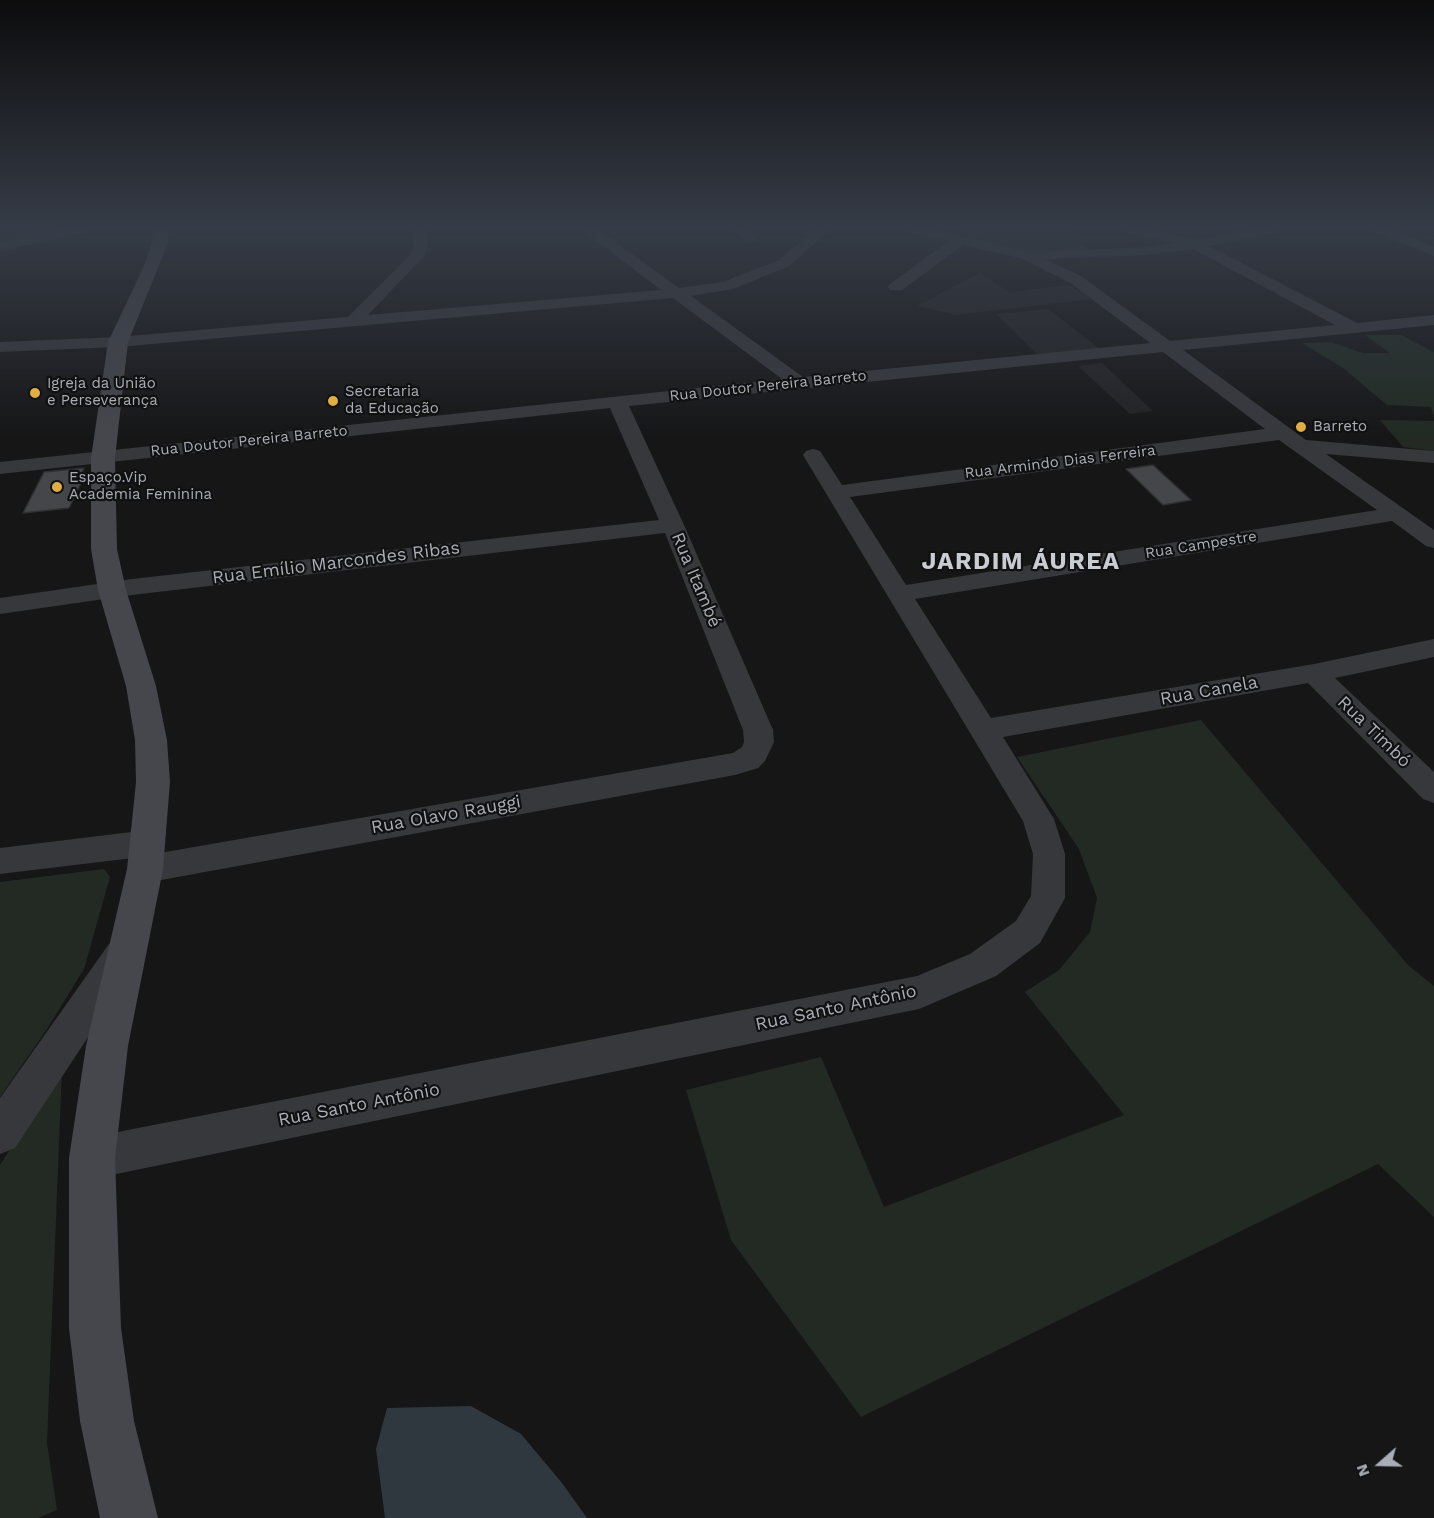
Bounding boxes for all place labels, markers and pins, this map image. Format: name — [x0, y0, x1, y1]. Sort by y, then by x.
place label: Igreja da União e Perseverança — [47, 375, 158, 410]
place label: Secretaria da Educação — [345, 383, 439, 418]
marker: Igreja da União e Perseverança — [28, 386, 42, 400]
marker: Secretaria da Educação — [326, 394, 340, 408]
place label: Barreto — [1313, 418, 1367, 436]
marker: Barreto — [1294, 420, 1308, 434]
place label: Espaço.Vip Academia Feminina — [69, 469, 212, 504]
marker: Espaço.Vip Academia Feminina — [50, 480, 64, 494]

